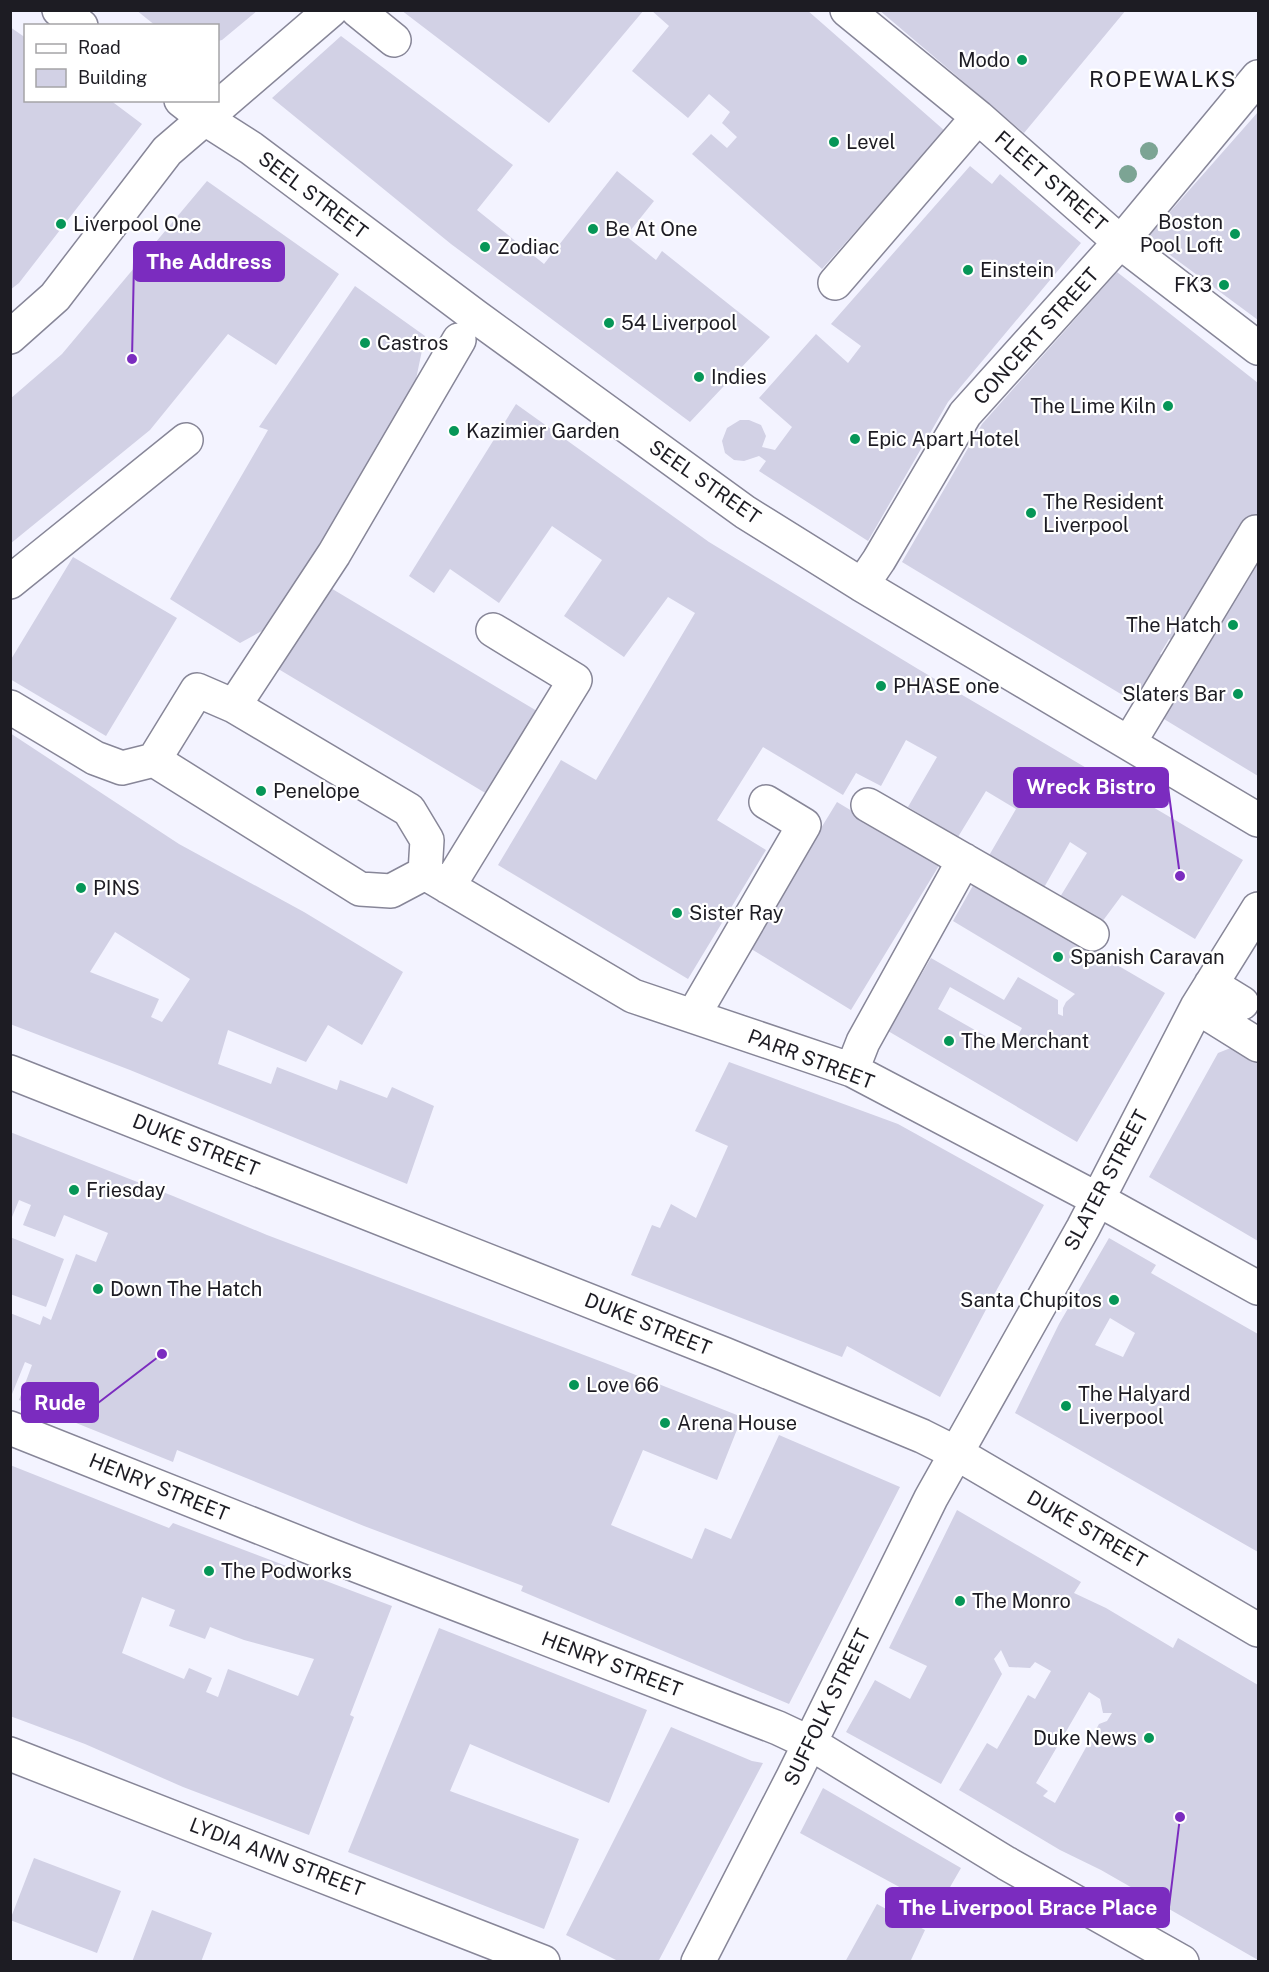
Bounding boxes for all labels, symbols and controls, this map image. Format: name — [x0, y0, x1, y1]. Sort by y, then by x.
legend — [24, 24, 219, 102]
text: Road — [78, 37, 121, 58]
place label: Modo — [958, 48, 1010, 72]
marker: Modo — [1015, 53, 1029, 67]
district label: ROPEWALKS — [1089, 66, 1237, 92]
text: Building — [78, 67, 147, 88]
street label: FLEET STREET — [990, 126, 1112, 236]
place label: Level — [846, 130, 896, 154]
marker: Level — [827, 135, 841, 149]
street label: SEEL STREET — [254, 146, 372, 244]
place label: Boston Pool Loft — [1140, 210, 1223, 257]
place label: Liverpool One — [73, 212, 201, 236]
marker: Liverpool One — [54, 217, 68, 231]
place label: Be At One — [605, 217, 698, 241]
marker: Be At One — [586, 222, 600, 236]
marker: Boston Pool Loft — [1228, 227, 1242, 241]
place label: Zodiac — [497, 235, 560, 259]
marker: Zodiac — [478, 240, 492, 254]
callout: The Address — [134, 242, 284, 281]
text: The Address — [146, 249, 272, 274]
place label: Einstein — [980, 258, 1054, 282]
marker: Einstein — [961, 263, 975, 277]
street label: CONCERT STREET — [968, 263, 1104, 409]
place label: FK3 — [1174, 273, 1212, 297]
marker: FK3 — [1217, 278, 1231, 292]
place label: 54 Liverpool — [621, 311, 737, 335]
marker: 54 Liverpool — [602, 316, 616, 330]
place label: Castros — [377, 331, 448, 355]
marker: Castros — [358, 336, 372, 350]
place label: Indies — [711, 365, 767, 389]
marker: Indies — [692, 370, 706, 384]
place label: The Lime Kiln — [1030, 394, 1156, 418]
marker: The Lime Kiln — [1161, 399, 1175, 413]
place label: Kazimier Garden — [466, 419, 620, 443]
marker: Kazimier Garden — [447, 424, 461, 438]
place label: Epic Apart Hotel — [867, 427, 1020, 451]
marker: Epic Apart Hotel — [848, 432, 862, 446]
street label: SEEL STREET — [645, 435, 765, 529]
place label: The Resident Liverpool — [1043, 490, 1164, 537]
marker: The Resident Liverpool — [1024, 506, 1038, 520]
place label: The Hatch — [1126, 613, 1221, 637]
marker: The Hatch — [1226, 618, 1240, 632]
place label: PHASE one — [893, 674, 999, 698]
marker: PHASE one — [874, 679, 888, 693]
place label: Slaters Bar — [1122, 682, 1226, 706]
marker: Slaters Bar — [1231, 687, 1245, 701]
callout: Wreck Bistro — [1014, 768, 1168, 807]
text: Wreck Bistro — [1026, 774, 1156, 799]
place label: Penelope — [273, 779, 360, 803]
marker: Penelope — [254, 784, 268, 798]
place label: PINS — [93, 876, 140, 900]
marker: PINS — [74, 881, 88, 895]
place label: Sister Ray — [689, 901, 784, 925]
marker: Sister Ray — [670, 906, 684, 920]
place label: Spanish Caravan — [1070, 945, 1225, 969]
marker: Spanish Caravan — [1051, 950, 1065, 964]
street label: PARR STREET — [744, 1024, 878, 1094]
place label: The Merchant — [961, 1029, 1089, 1053]
marker: The Merchant — [942, 1034, 956, 1048]
street label: SLATER STREET — [1059, 1105, 1153, 1255]
street label: DUKE STREET — [129, 1109, 263, 1181]
place label: Friesday — [86, 1178, 166, 1202]
marker: Friesday — [67, 1183, 81, 1197]
place label: Down The Hatch — [110, 1277, 262, 1301]
marker: Down The Hatch — [91, 1282, 105, 1296]
street label: DUKE STREET — [581, 1288, 715, 1360]
place label: Santa Chupitos — [960, 1288, 1102, 1312]
marker: Santa Chupitos — [1107, 1293, 1121, 1307]
place label: Love 66 — [586, 1373, 659, 1397]
marker: Love 66 — [567, 1378, 581, 1392]
place label: The Halyard Liverpool — [1078, 1382, 1191, 1429]
callout: Rude — [22, 1383, 98, 1422]
text: Rude — [34, 1390, 86, 1415]
marker: The Halyard Liverpool — [1059, 1399, 1073, 1413]
place label: Arena House — [677, 1411, 797, 1435]
marker: Arena House — [658, 1416, 672, 1430]
street label: HENRY STREET — [86, 1448, 233, 1526]
street label: DUKE STREET — [1023, 1485, 1151, 1573]
place label: The Podworks — [221, 1559, 352, 1583]
marker: The Podworks — [202, 1564, 216, 1578]
place label: The Monro — [972, 1589, 1071, 1613]
marker: The Monro — [953, 1594, 967, 1608]
street label: SUFFOLK STREET — [779, 1625, 875, 1789]
street label: HENRY STREET — [538, 1626, 686, 1702]
place label: Duke News — [1033, 1726, 1137, 1750]
marker: Duke News — [1142, 1731, 1156, 1745]
street label: LYDIA ANN STREET — [186, 1813, 368, 1901]
callout: The Liverpool Brace Place — [886, 1888, 1169, 1927]
text: The Liverpool Brace Place — [899, 1895, 1157, 1920]

